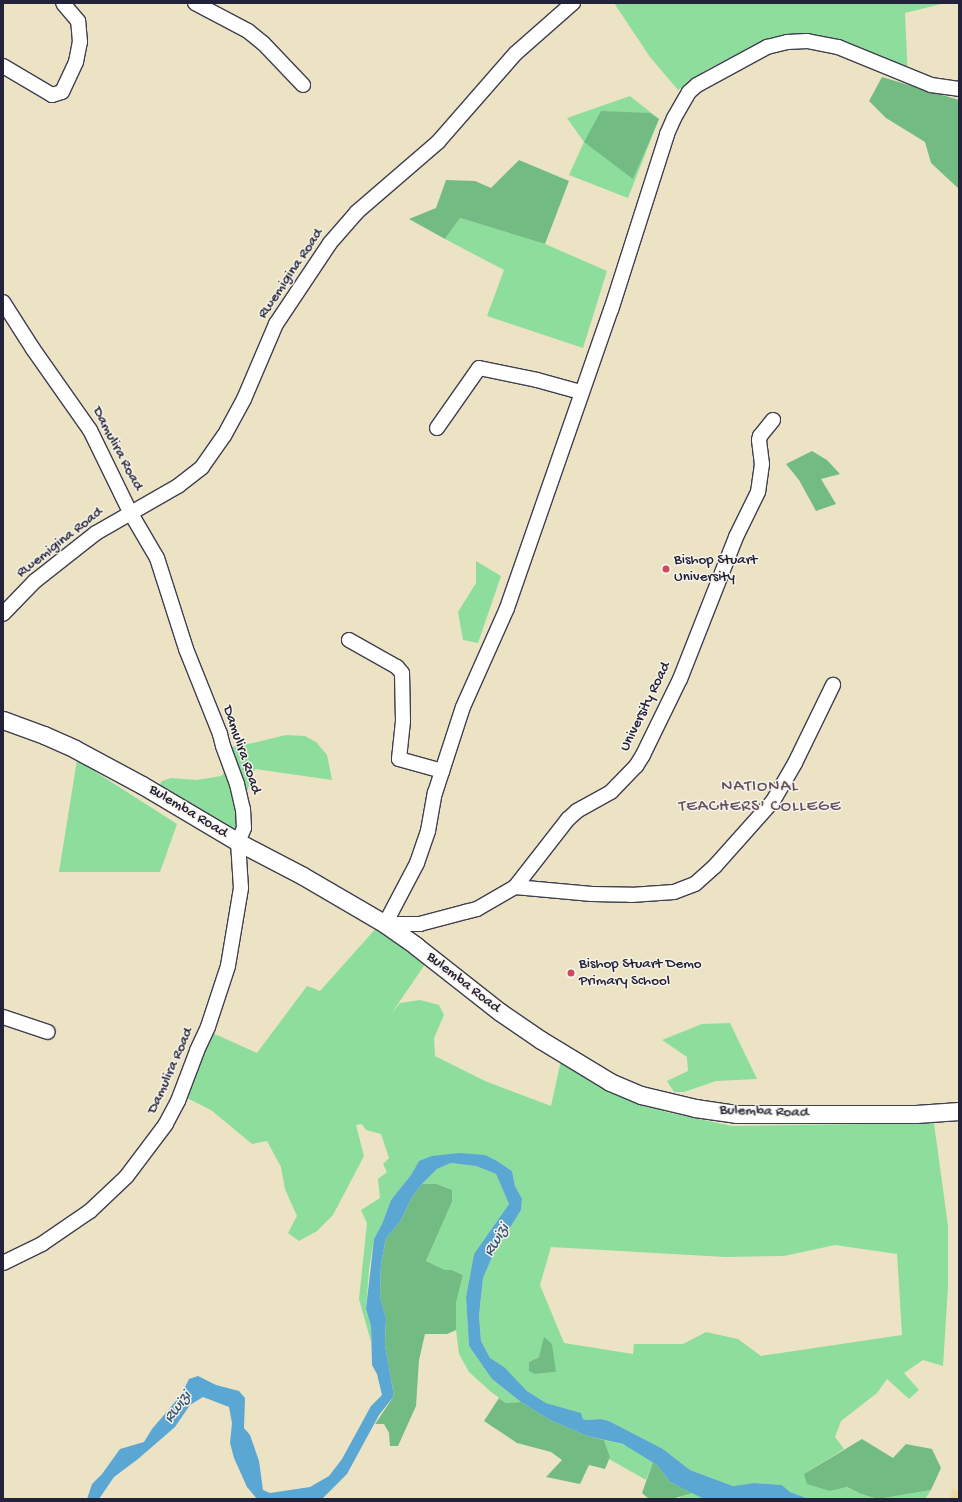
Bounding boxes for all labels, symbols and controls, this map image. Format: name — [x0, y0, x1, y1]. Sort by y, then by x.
street label: Rwemigina Road — [254, 226, 328, 322]
street label: Damulira Road — [87, 404, 147, 494]
street label: Rwemigina Road — [13, 504, 107, 582]
place label: Bishop Stuart University — [674, 551, 757, 586]
marker: Bishop Stuart University — [661, 564, 671, 574]
street label: University Road — [617, 659, 675, 755]
street label: Damulira Road — [217, 703, 265, 797]
district label: NATIONAL TEACHERS' COLLEGE — [679, 778, 841, 818]
street label: Bulemba Road — [145, 781, 231, 843]
street label: Bulemba Road — [422, 949, 504, 1017]
place label: Bishop Stuart Demo Primary School — [579, 955, 702, 990]
marker: Bishop Stuart Demo Primary School — [566, 968, 576, 978]
street label: Damulira Road — [144, 1025, 198, 1117]
street label: Bulemba Road — [719, 1101, 809, 1123]
water label: Rwizi — [481, 1221, 515, 1261]
water label: Rwizi — [161, 1388, 197, 1428]

